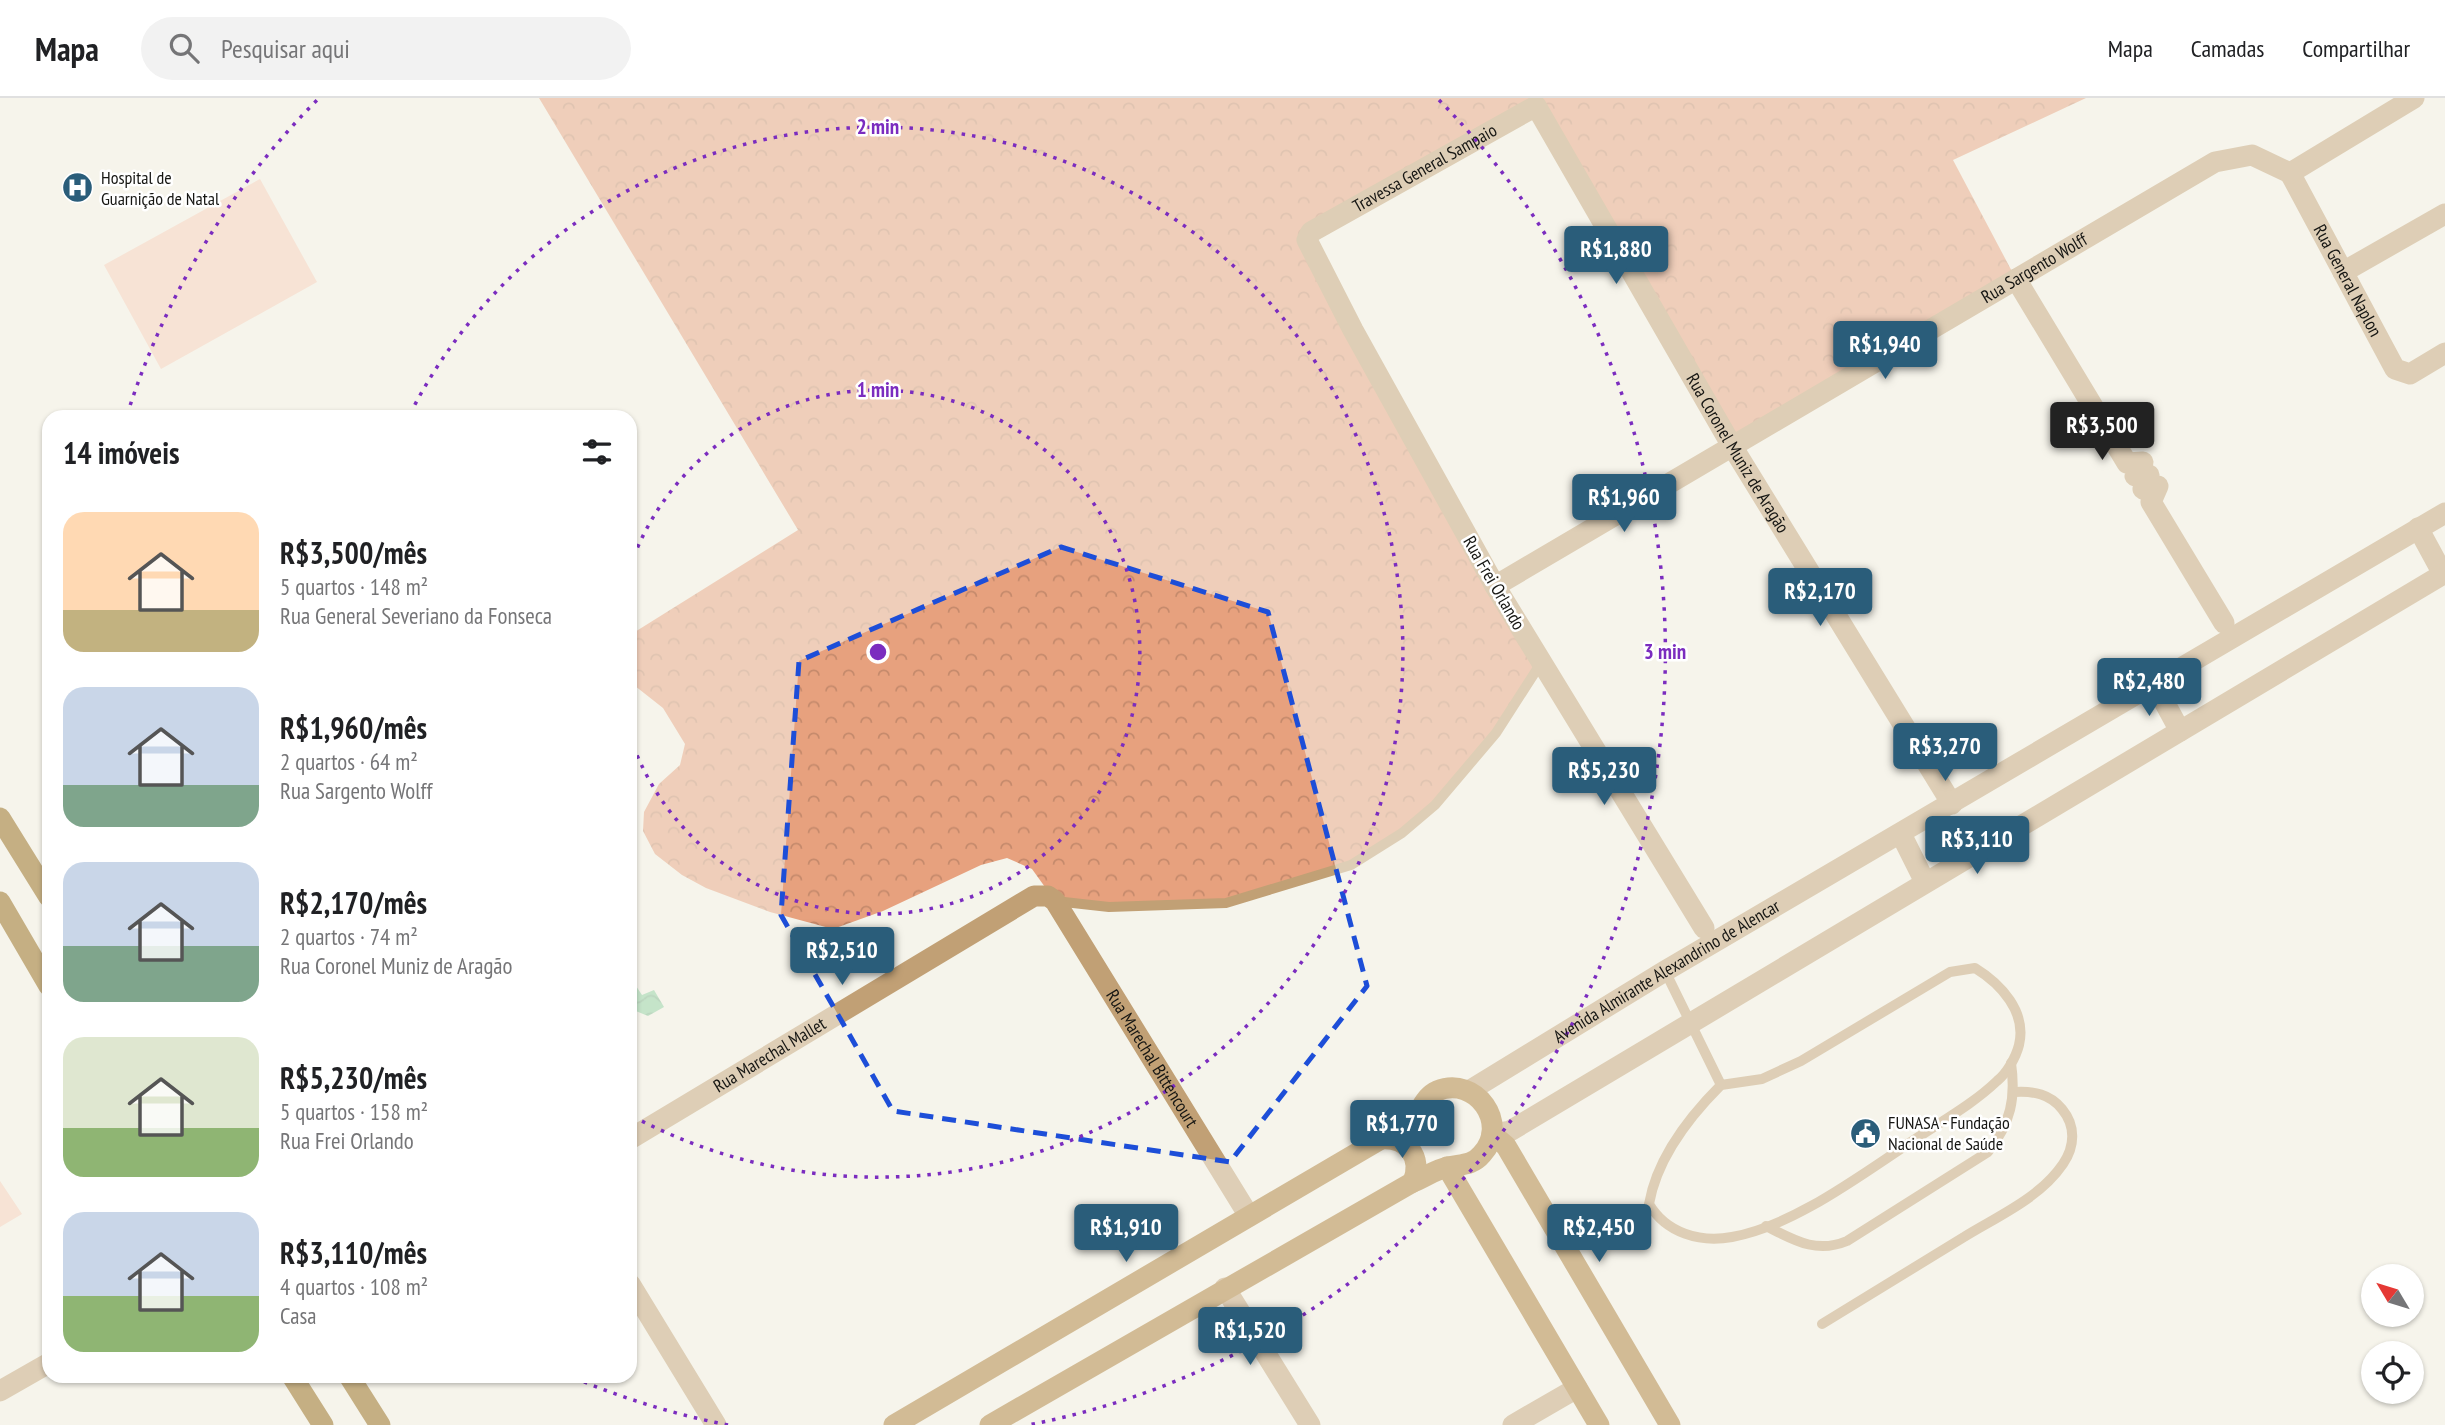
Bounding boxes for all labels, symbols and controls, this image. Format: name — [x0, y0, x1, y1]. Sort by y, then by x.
search box — [141, 17, 631, 80]
text: Mapa — [35, 27, 99, 70]
icon: search — [165, 29, 203, 67]
text: Pesquisar aqui — [221, 32, 350, 65]
text: Mapa — [2108, 33, 2153, 64]
text: Camadas — [2191, 33, 2264, 64]
text: Compartilhar — [2302, 33, 2410, 64]
text: 2 min — [857, 113, 899, 140]
street label: Travessa General Sampaio — [1348, 118, 1501, 217]
place label: Hospital de Guarnição de Natal — [101, 166, 220, 210]
hospital icon: Hospital de Guarnição de Natal — [61, 171, 95, 205]
street label: Rua General Naplon — [2309, 220, 2387, 340]
pin: R$1,880 — [1551, 226, 1681, 286]
street label: Rua Sargento Wolff — [1977, 227, 2093, 308]
text: R$1,880 — [1580, 234, 1652, 263]
pin: R$1,940 — [1820, 322, 1950, 381]
text: R$1,940 — [1849, 329, 1921, 358]
street label: Rua Coronel Muniz de Aragão — [1682, 369, 1795, 537]
text: 1 min — [857, 376, 899, 403]
pin: R$3,500 — [2037, 402, 2167, 462]
text: R$3,500 — [2066, 410, 2138, 439]
text: 14 imóveis — [63, 433, 179, 472]
icon: filters — [578, 433, 616, 471]
pin: R$1,960 — [1559, 474, 1689, 534]
text: R$1,960 — [1588, 482, 1660, 511]
street label: Rua Frei Orlando — [1458, 532, 1531, 634]
text: R$3,500/mês — [280, 533, 427, 572]
icon: home — [119, 540, 203, 624]
pin: R$2,170 — [1755, 568, 1885, 628]
text: 5 quartos · 148 m² — [280, 572, 428, 601]
text: R$2,170 — [1784, 576, 1856, 605]
text: Rua General Severiano da Fonseca — [280, 601, 552, 630]
text: 3 min — [1644, 638, 1686, 665]
centre of rings — [866, 640, 890, 664]
pin: R$2,480 — [2084, 658, 2214, 718]
text: R$2,480 — [2113, 666, 2185, 695]
text: R$1,960/mês — [280, 708, 427, 747]
icon: home — [119, 715, 203, 799]
pin: R$3,270 — [1880, 724, 2010, 783]
text: R$3,270 — [1909, 731, 1981, 760]
text: 2 quartos · 64 m² — [280, 747, 418, 776]
pin: R$5,230 — [1539, 748, 1669, 807]
text: R$5,230 — [1568, 755, 1640, 784]
text: Rua Sargento Wolff — [280, 776, 432, 805]
pin: R$3,110 — [1912, 816, 2042, 876]
text: R$3,110 — [1941, 824, 2013, 853]
text: R$2,170/mês — [280, 883, 427, 922]
icon: home — [119, 890, 203, 974]
street label: Avenida Almirante Alexandrino de Alencar — [1549, 894, 1784, 1048]
text: 2 quartos · 74 m² — [280, 922, 418, 951]
pin: R$2,510 — [777, 928, 907, 987]
text: R$2,510 — [806, 935, 878, 964]
text: Rua Coronel Muniz de Aragão — [280, 951, 512, 980]
street label: Rua Marechal Bittencourt — [1101, 985, 1204, 1131]
street label: Rua Marechal Mallet — [709, 1012, 830, 1097]
text: R$5,230/mês — [280, 1058, 427, 1097]
icon: home — [119, 1065, 203, 1149]
text: 5 quartos · 158 m² — [280, 1097, 428, 1126]
pin: R$1,770 — [1337, 1100, 1467, 1160]
text: R$1,770 — [1366, 1108, 1438, 1137]
place label: FUNASA - Fundação Nacional de Saúde — [1888, 1111, 2010, 1155]
public building icon: FUNASA - Fundação Nacional de Saúde — [1848, 1116, 1882, 1150]
text: Rua Frei Orlando — [280, 1126, 414, 1155]
pin: R$1,910 — [1061, 1204, 1191, 1264]
pin: R$2,450 — [1534, 1204, 1664, 1264]
text: R$1,910 — [1090, 1212, 1162, 1241]
text: R$2,450 — [1563, 1212, 1635, 1241]
text: R$3,110/mês — [280, 1233, 427, 1272]
icon: home — [119, 1240, 203, 1324]
north arrow — [2361, 1264, 2424, 1326]
map controls — [2361, 1264, 2424, 1404]
text: 4 quartos · 108 m² — [280, 1272, 428, 1301]
text: Casa — [280, 1301, 316, 1330]
pin: R$1,520 — [1185, 1308, 1315, 1367]
text: R$1,520 — [1214, 1315, 1286, 1344]
button: locate — [2361, 1341, 2424, 1404]

